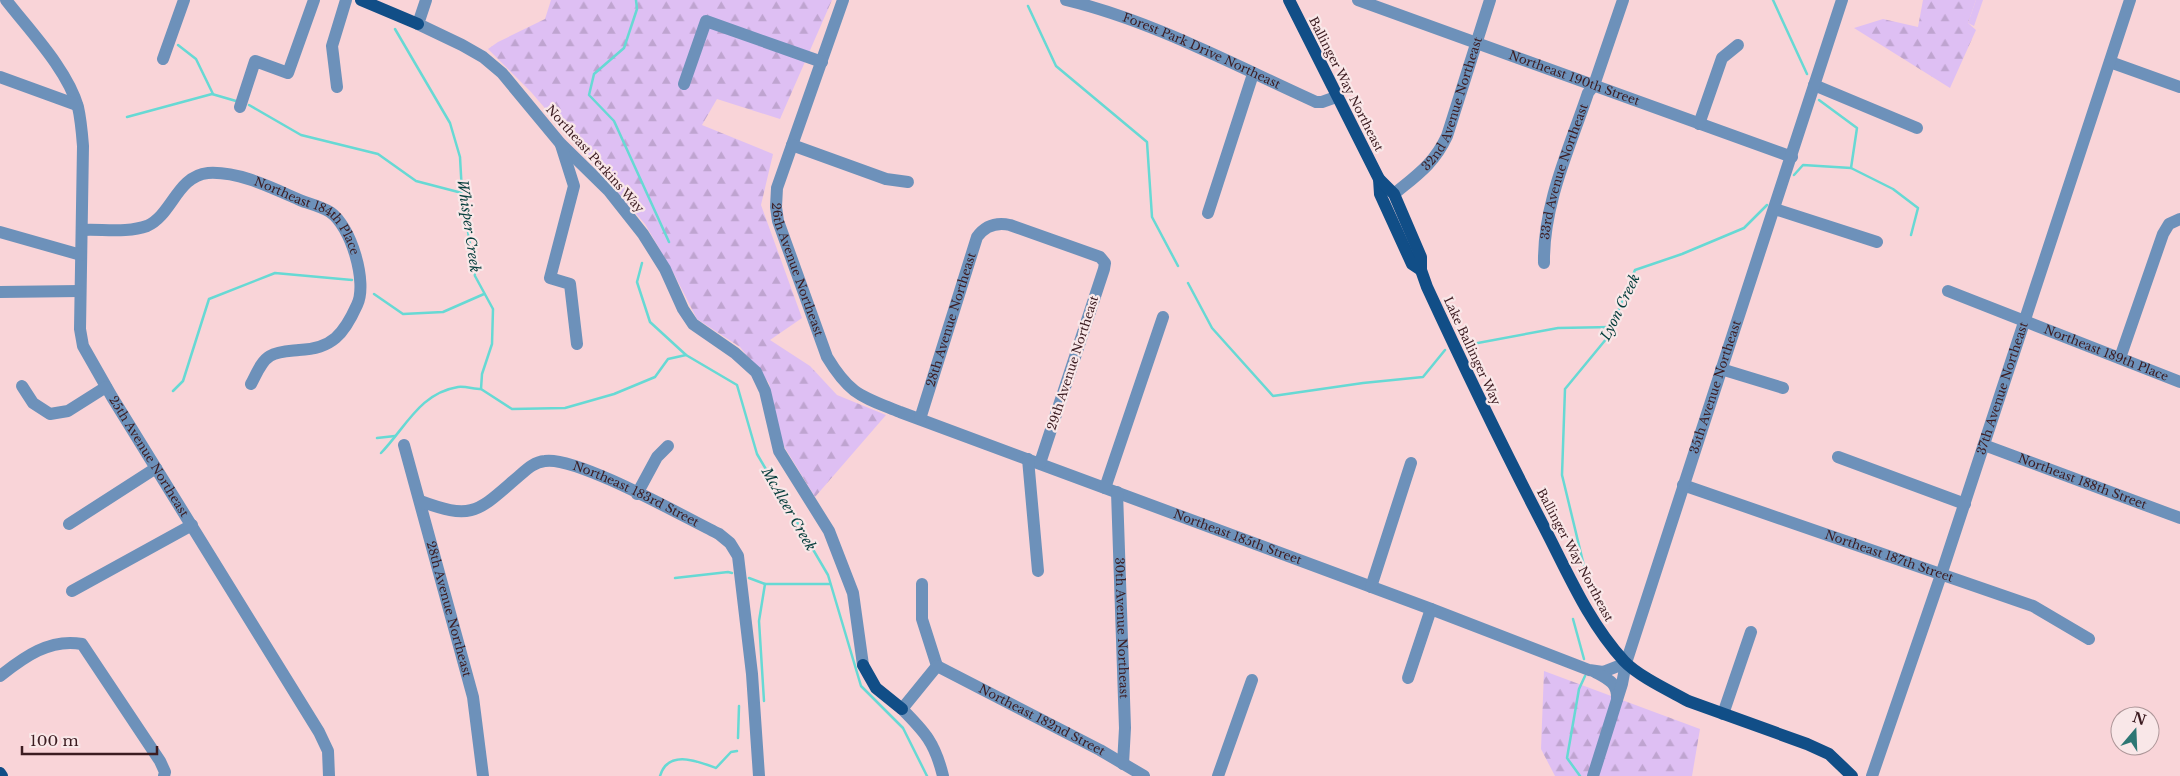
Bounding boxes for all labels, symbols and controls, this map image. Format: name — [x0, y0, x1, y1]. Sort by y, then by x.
street label: Forest Park Drive Northeast — [1121, 10, 1283, 92]
street label: Ballinger Way Northeast — [1306, 14, 1387, 154]
street label: 32nd Avenue Northeast — [1418, 35, 1485, 174]
street label: Northeast 190th Street — [1507, 47, 1642, 108]
street label: 33rd Avenue Northeast — [1537, 101, 1591, 240]
street label: Northeast Perkins Way — [543, 102, 648, 216]
street label: Northeast 184th Place — [252, 174, 363, 257]
water label: Whisper Creek — [454, 178, 484, 274]
street label: 26th Avenue Northeast — [769, 202, 827, 338]
street label: 28th Avenue Northeast — [923, 250, 979, 389]
water label: Lyon Creek — [1596, 271, 1644, 344]
street label: 29th Avenue Northeast — [1044, 293, 1101, 432]
street label: Lake Ballinger Way — [1441, 294, 1504, 408]
street label: 35th Avenue Northeast — [1686, 318, 1744, 455]
street label: 37th Avenue Northeast — [1973, 319, 2031, 456]
street label: Northeast 189th Place — [2042, 321, 2171, 384]
street label: 25th Avenue Northeast — [106, 393, 193, 520]
street label: Northeast 188th Street — [2016, 450, 2149, 512]
street label: Northeast 183rd Street — [571, 458, 702, 530]
water label: McAleer Creek — [757, 463, 820, 554]
street label: Ballinger Way Northeast — [1534, 485, 1617, 624]
street label: Northeast 185th Street — [1171, 506, 1304, 568]
street label: Northeast 187th Street — [1823, 527, 1956, 585]
street label: 28th Avenue Northeast — [424, 539, 475, 679]
street label: 30th Avenue Northeast — [1112, 557, 1132, 699]
street label: Northeast 182nd Street — [977, 681, 1108, 759]
north arrow — [2110, 706, 2160, 756]
text: N — [2130, 708, 2148, 729]
scale bar — [22, 724, 158, 756]
text: 100 m — [30, 731, 79, 750]

